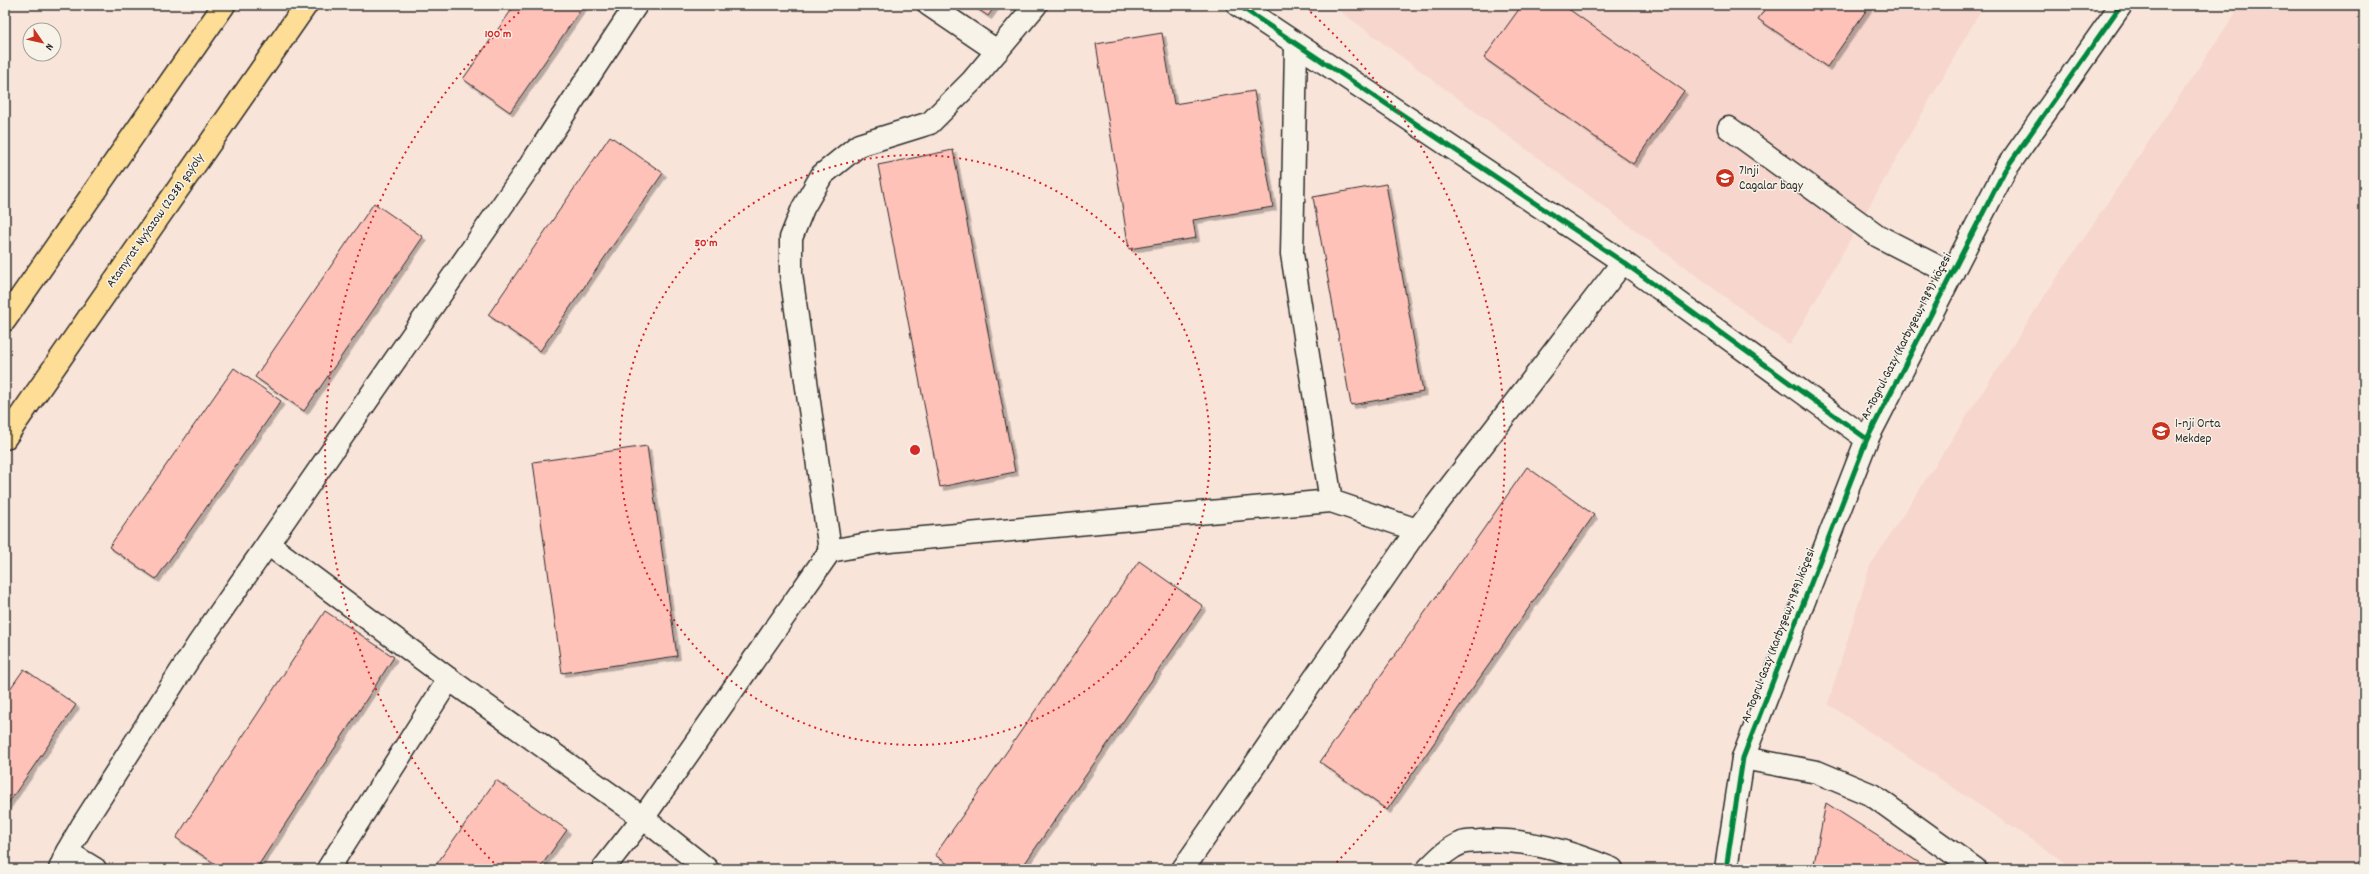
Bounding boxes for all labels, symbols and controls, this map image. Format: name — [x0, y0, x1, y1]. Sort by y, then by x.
north arrow — [22, 22, 62, 62]
text: 100 m — [485, 26, 511, 43]
text: N — [40, 40, 57, 54]
street label: Atamyrat Nyýazow (2038) şaýoly — [102, 149, 210, 292]
place label: 71nji Cagalar bagy — [1739, 162, 1804, 196]
school or university icon: 71nji Cagalar bagy — [1714, 167, 1736, 189]
text: 50 m — [694, 235, 718, 252]
street label: Ar Togrul Gazy (Karbyşew, 1989) köçesi — [1857, 250, 1958, 424]
place label: 1-nji Orta Mekdep — [2175, 415, 2221, 449]
school or university icon: 1-nji Orta Mekdep — [2150, 420, 2172, 442]
centre of rings — [908, 443, 922, 457]
street label: Ar Togrul Gazy (Karbyşew, 1989) köçesi — [1737, 546, 1821, 726]

